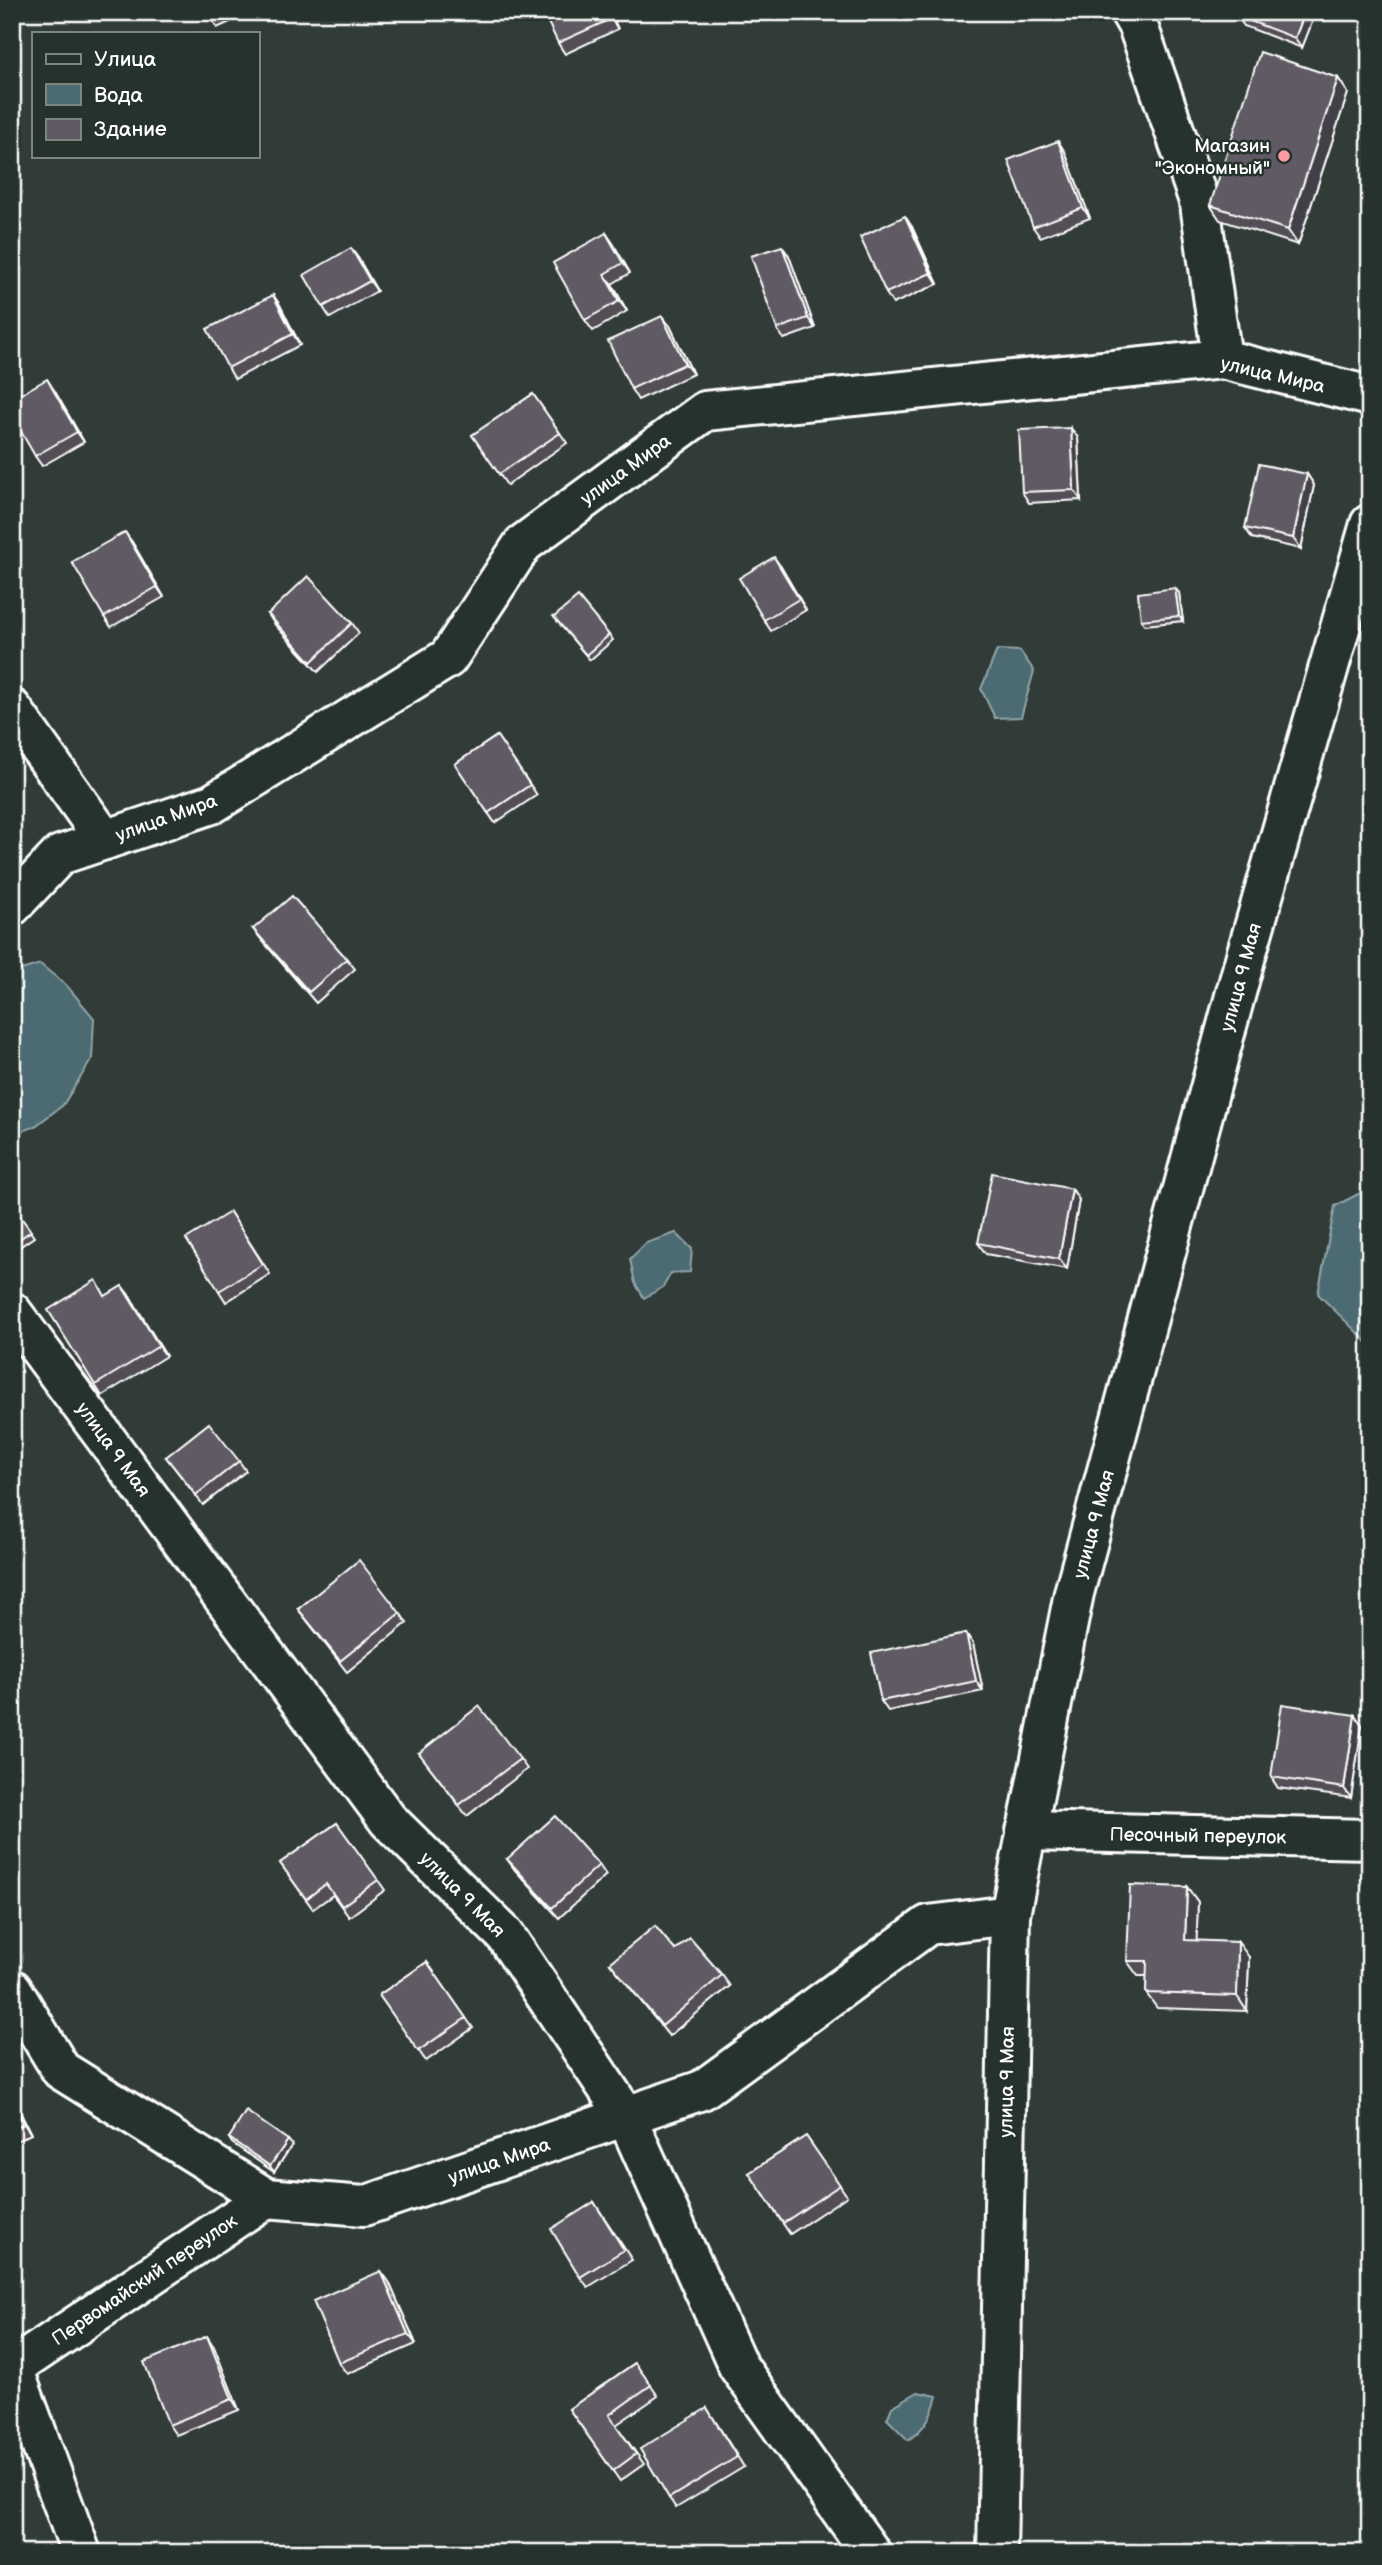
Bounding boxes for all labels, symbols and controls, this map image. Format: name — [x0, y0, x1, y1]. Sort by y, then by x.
legend — [32, 32, 259, 158]
text: Улица — [94, 47, 157, 72]
text: Вода — [94, 83, 143, 108]
text: Здание — [94, 117, 167, 142]
place label: Магазин "Экономный" — [1155, 135, 1270, 180]
marker: Магазин "Экономный" — [1276, 148, 1292, 164]
street label: улица Мира — [1218, 352, 1327, 399]
street label: улица Мира — [576, 430, 676, 511]
street label: улица Мира — [113, 789, 220, 847]
street label: улица 9 Мая — [1216, 921, 1267, 1034]
street label: улица 9 Мая — [71, 1398, 155, 1502]
street label: улица 9 Мая — [1069, 1468, 1120, 1581]
street label: Песочный переулок — [1109, 1823, 1287, 1850]
street label: улица 9 Мая — [414, 1848, 509, 1943]
street label: улица 9 Мая — [995, 2026, 1020, 2138]
street label: улица Мира — [446, 2133, 553, 2190]
street label: Первомайский переулок — [48, 2210, 242, 2351]

